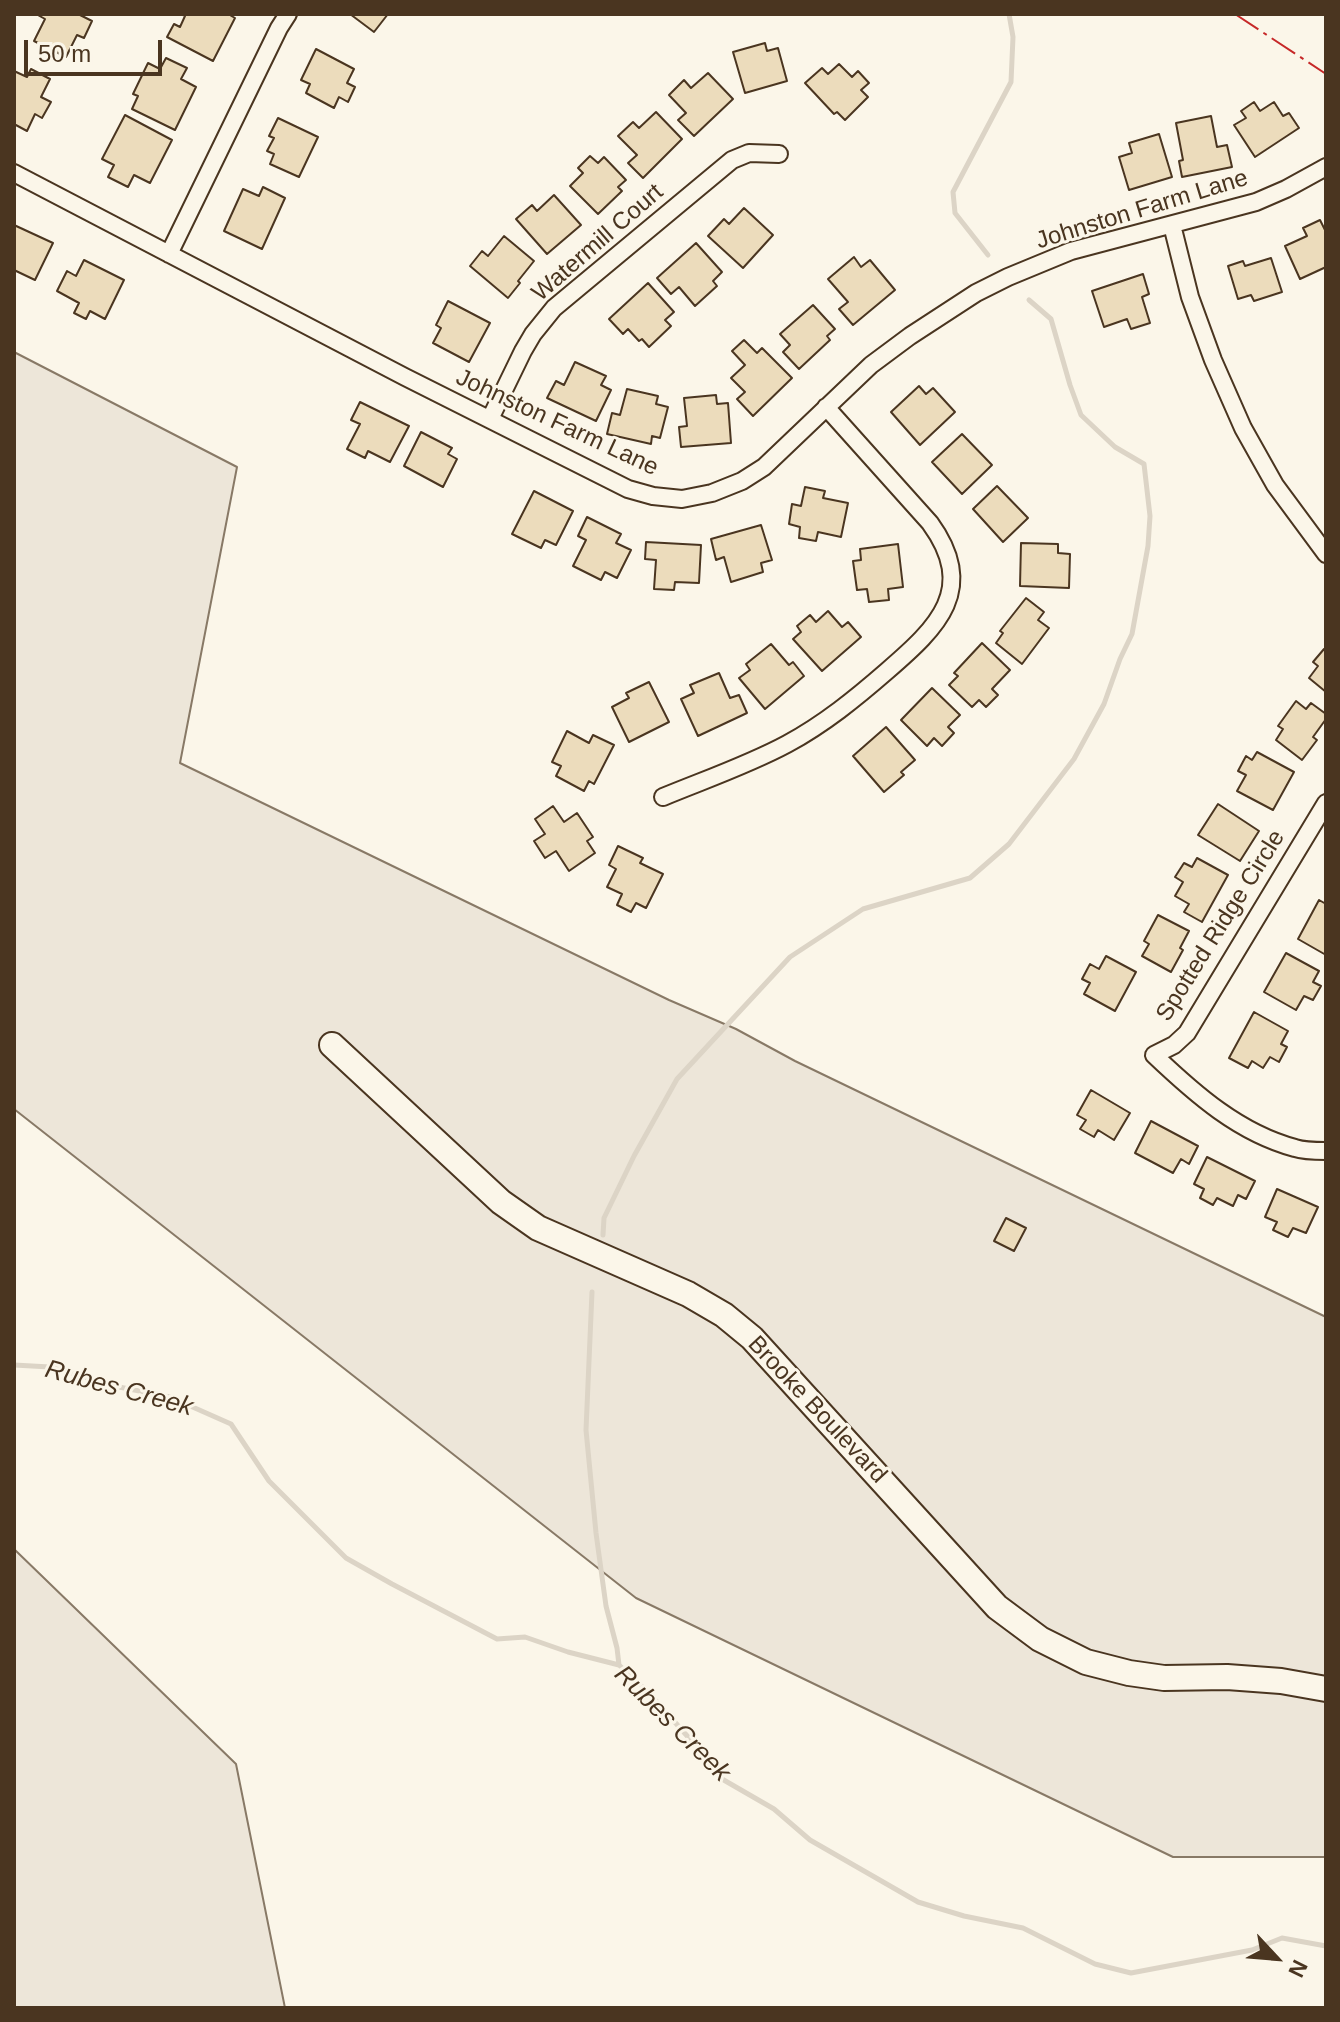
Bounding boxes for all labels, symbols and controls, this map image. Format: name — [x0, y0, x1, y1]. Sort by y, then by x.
scale bar — [28, 24, 166, 74]
text: 50 m — [38, 40, 91, 67]
street label: Johnston Farm Lane — [1033, 164, 1251, 256]
street label: Watermill Court — [526, 178, 670, 308]
street label: Johnston Farm Lane — [451, 363, 663, 483]
street label: Spotted Ridge Circle — [1150, 825, 1292, 1027]
street label: Brooke Boulevard — [741, 1330, 893, 1490]
water label: Rubes Creek — [42, 1354, 196, 1424]
water label: Rubes Creek — [607, 1659, 737, 1789]
north arrow — [1236, 1918, 1316, 1998]
text: N — [1283, 1956, 1313, 1981]

